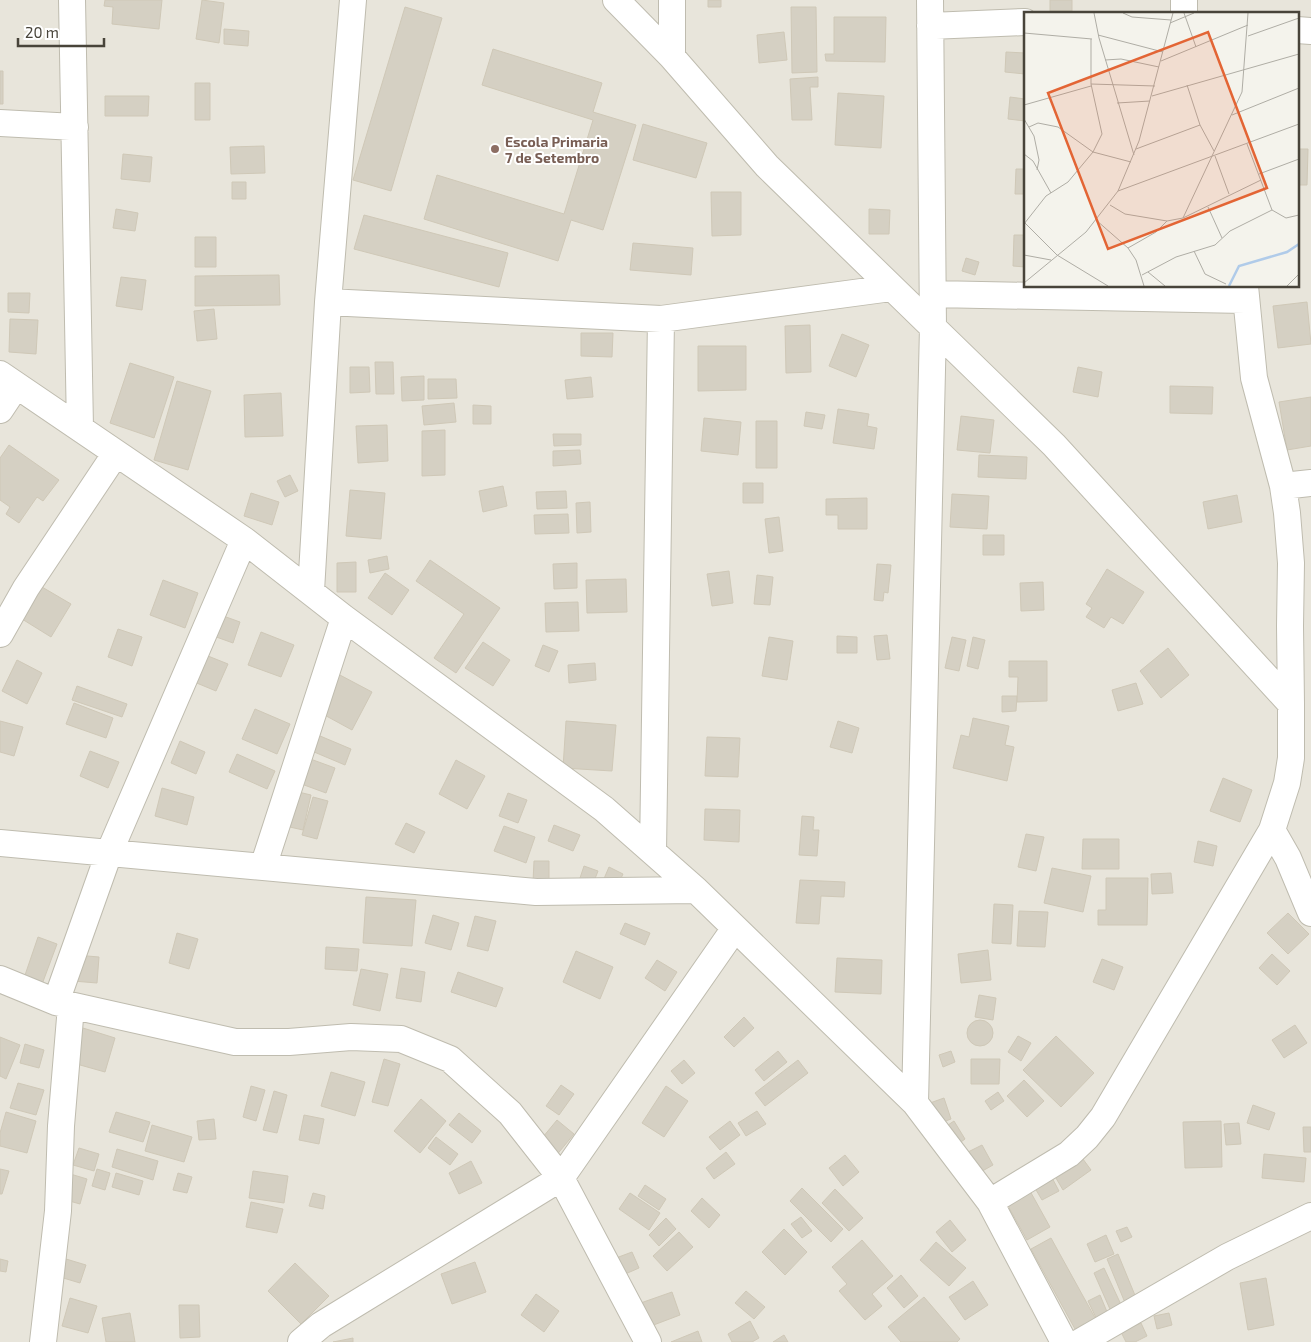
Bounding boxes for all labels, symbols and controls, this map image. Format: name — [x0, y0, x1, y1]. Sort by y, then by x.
inset map — [1024, 12, 1298, 288]
scale bar — [18, 15, 104, 47]
text: 20 m — [25, 23, 59, 41]
place label: Escola Primaria 7 de Setembro — [505, 133, 608, 166]
marker: Escola Primaria 7 de Setembro — [489, 143, 501, 155]

